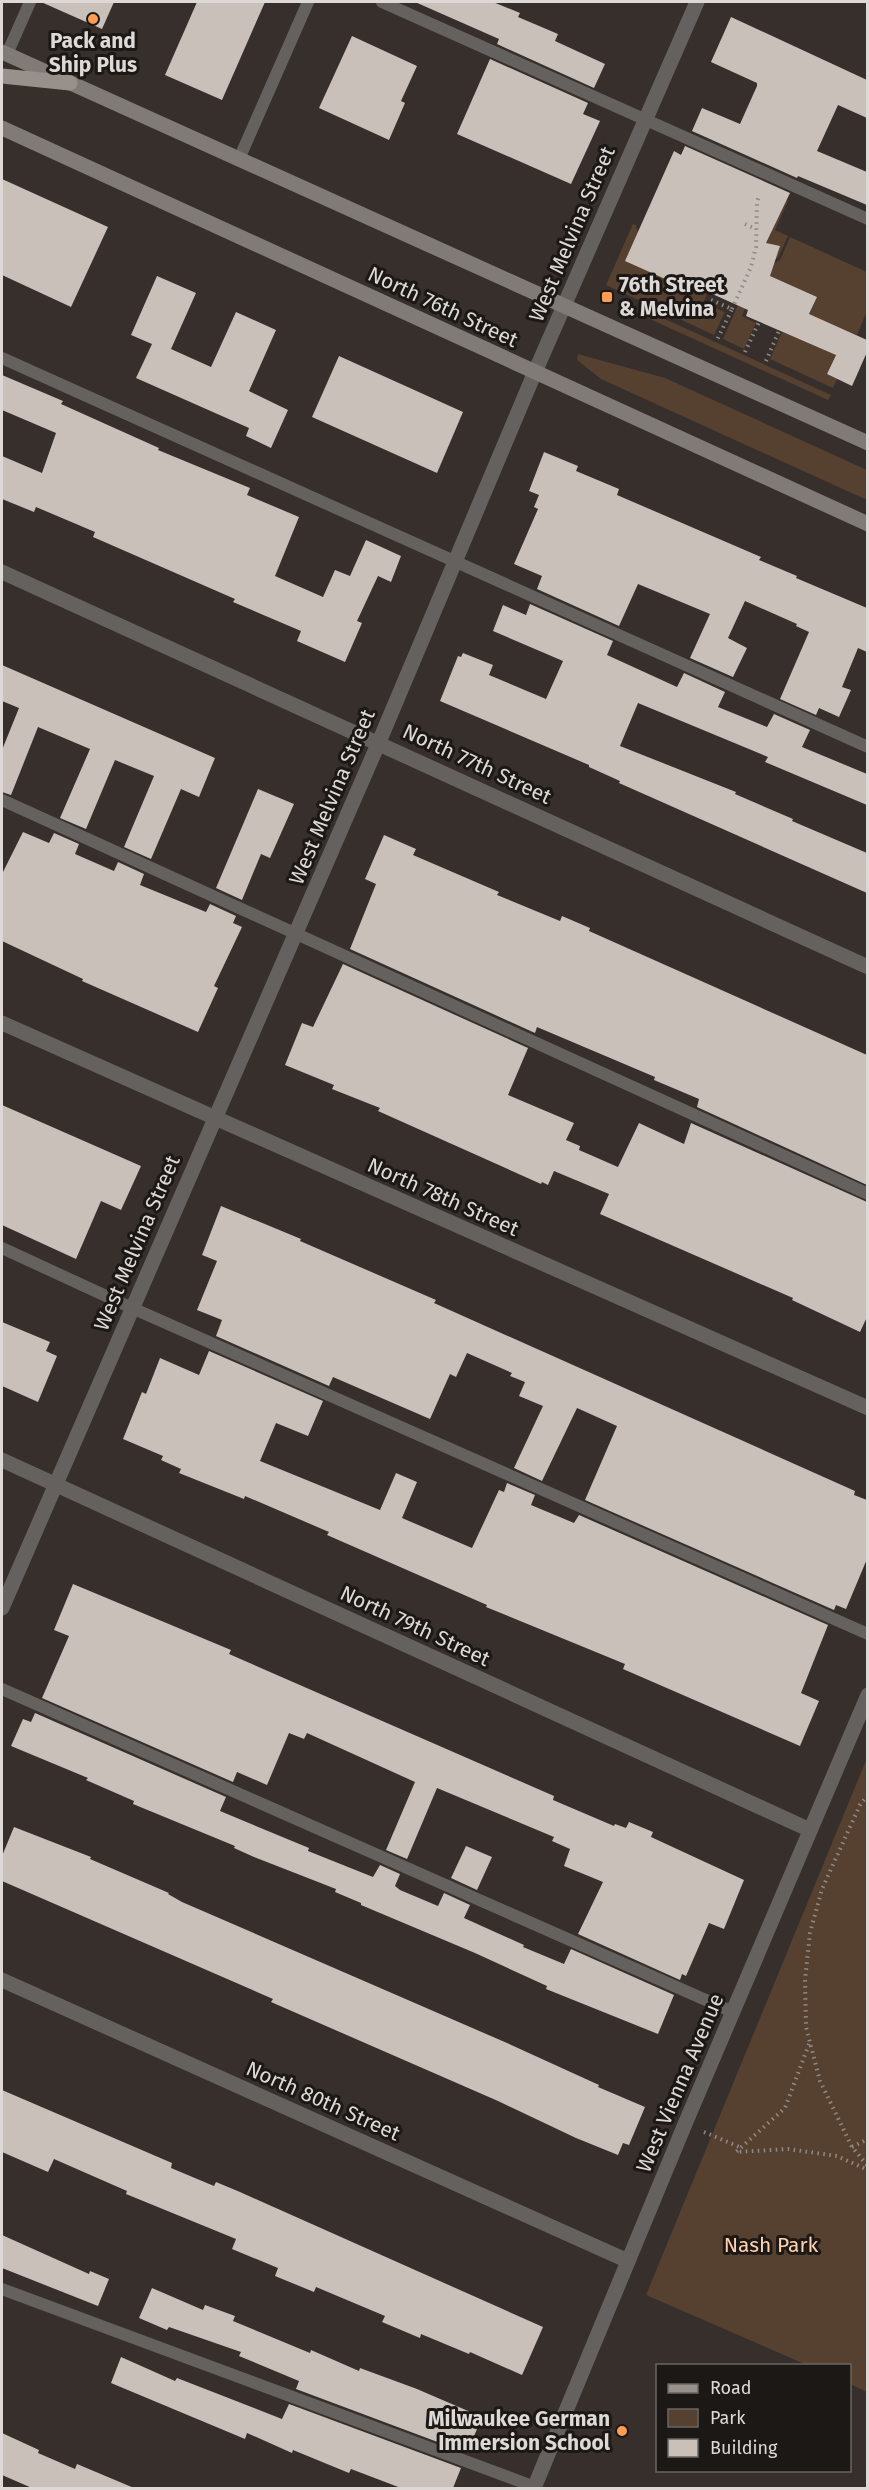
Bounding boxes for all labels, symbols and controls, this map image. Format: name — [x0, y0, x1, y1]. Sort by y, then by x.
marker: Pack and Ship Plus — [86, 12, 100, 26]
place label: Pack and Ship Plus — [49, 28, 137, 78]
street label: West Melvina Street — [523, 142, 621, 326]
street label: North 76th Street — [364, 261, 523, 353]
place label: 76th Street & Melvina — [619, 272, 726, 322]
marker: 76th Street & Melvina — [600, 290, 614, 304]
street label: West Melvina Street — [283, 705, 381, 889]
street label: North 77th Street — [398, 718, 556, 810]
street label: West Melvina Street — [88, 1151, 186, 1335]
street label: North 78th Street — [363, 1152, 523, 1242]
street label: North 79th Street — [336, 1580, 495, 1672]
street label: West Vienna Avenue — [631, 1990, 729, 2176]
street label: North 80th Street — [242, 2055, 404, 2147]
park label: Nash Park — [724, 2232, 819, 2258]
legend — [656, 2364, 851, 2472]
text: Road — [710, 2377, 752, 2399]
place label: Milwaukee German Immersion School — [428, 2406, 611, 2456]
text: Park — [710, 2407, 746, 2429]
marker: Milwaukee German Immersion School — [615, 2424, 629, 2438]
text: Building — [710, 2437, 778, 2459]

